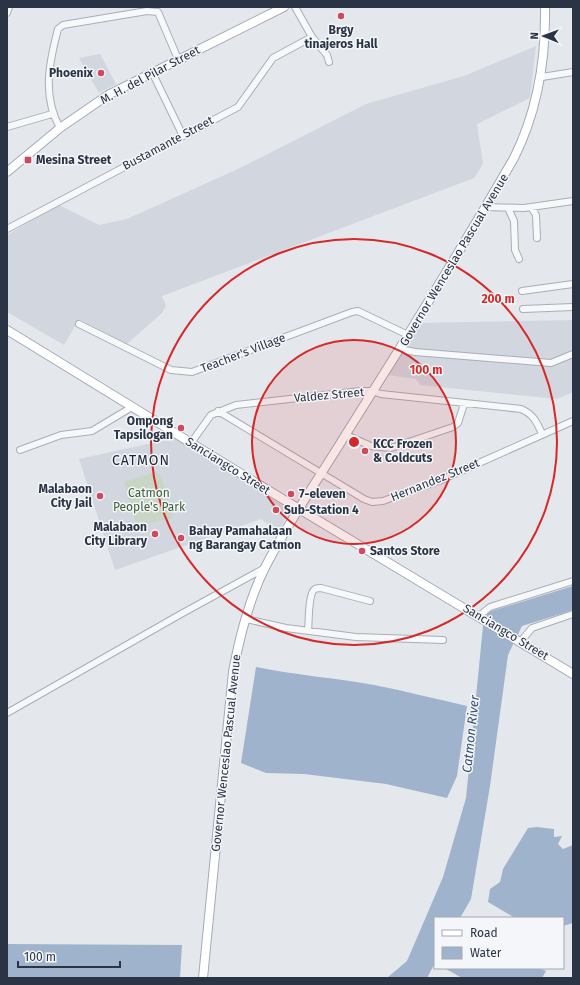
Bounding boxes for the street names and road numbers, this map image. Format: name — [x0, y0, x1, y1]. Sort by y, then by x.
street label: M. H. del Pilar Street — [98, 43, 203, 107]
street label: Bustamante Street — [120, 113, 216, 173]
street label: Governor Wenceslao Pascual Avenue — [397, 171, 511, 349]
street label: Teacher's Village — [199, 330, 287, 376]
street label: Valdez Street — [293, 385, 365, 405]
street label: Sanciangco Street — [183, 434, 273, 498]
street label: Hernandez Street — [389, 456, 482, 504]
street label: Sanciangco Street — [461, 601, 552, 663]
street label: Governor Wenceslao Pascual Avenue — [209, 654, 243, 852]

